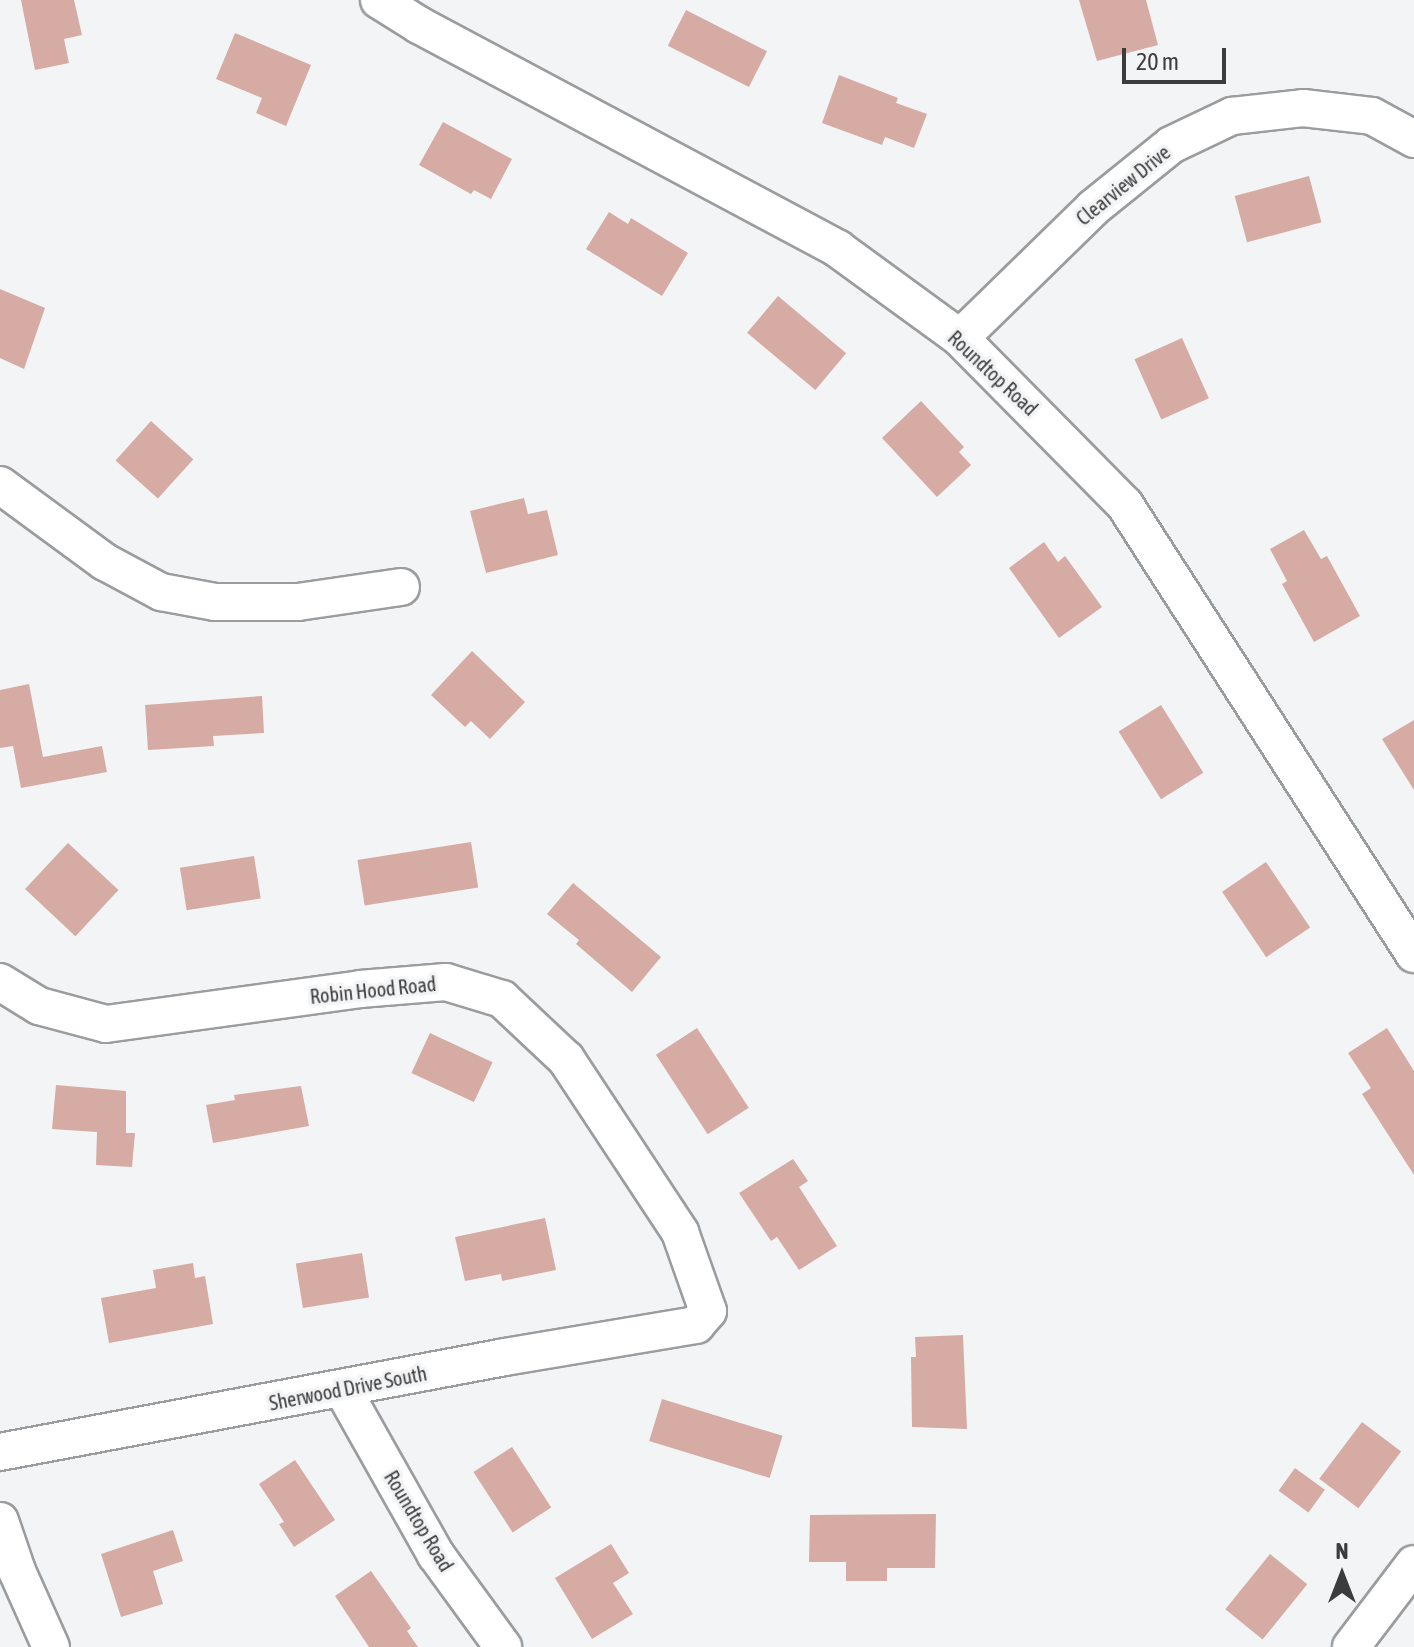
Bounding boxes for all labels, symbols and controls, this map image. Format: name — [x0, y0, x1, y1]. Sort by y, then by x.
scale bar — [1126, 32, 1230, 82]
text: 20 m — [1136, 48, 1179, 75]
street label: Clearview Drive — [1071, 140, 1175, 230]
street label: Roundtop Road — [943, 325, 1043, 421]
street label: Robin Hood Road — [309, 971, 437, 1009]
street label: Sherwood Drive South — [267, 1361, 429, 1415]
street label: Roundtop Road — [379, 1466, 459, 1576]
north arrow — [1302, 1535, 1382, 1615]
text: N — [1336, 1538, 1348, 1564]

